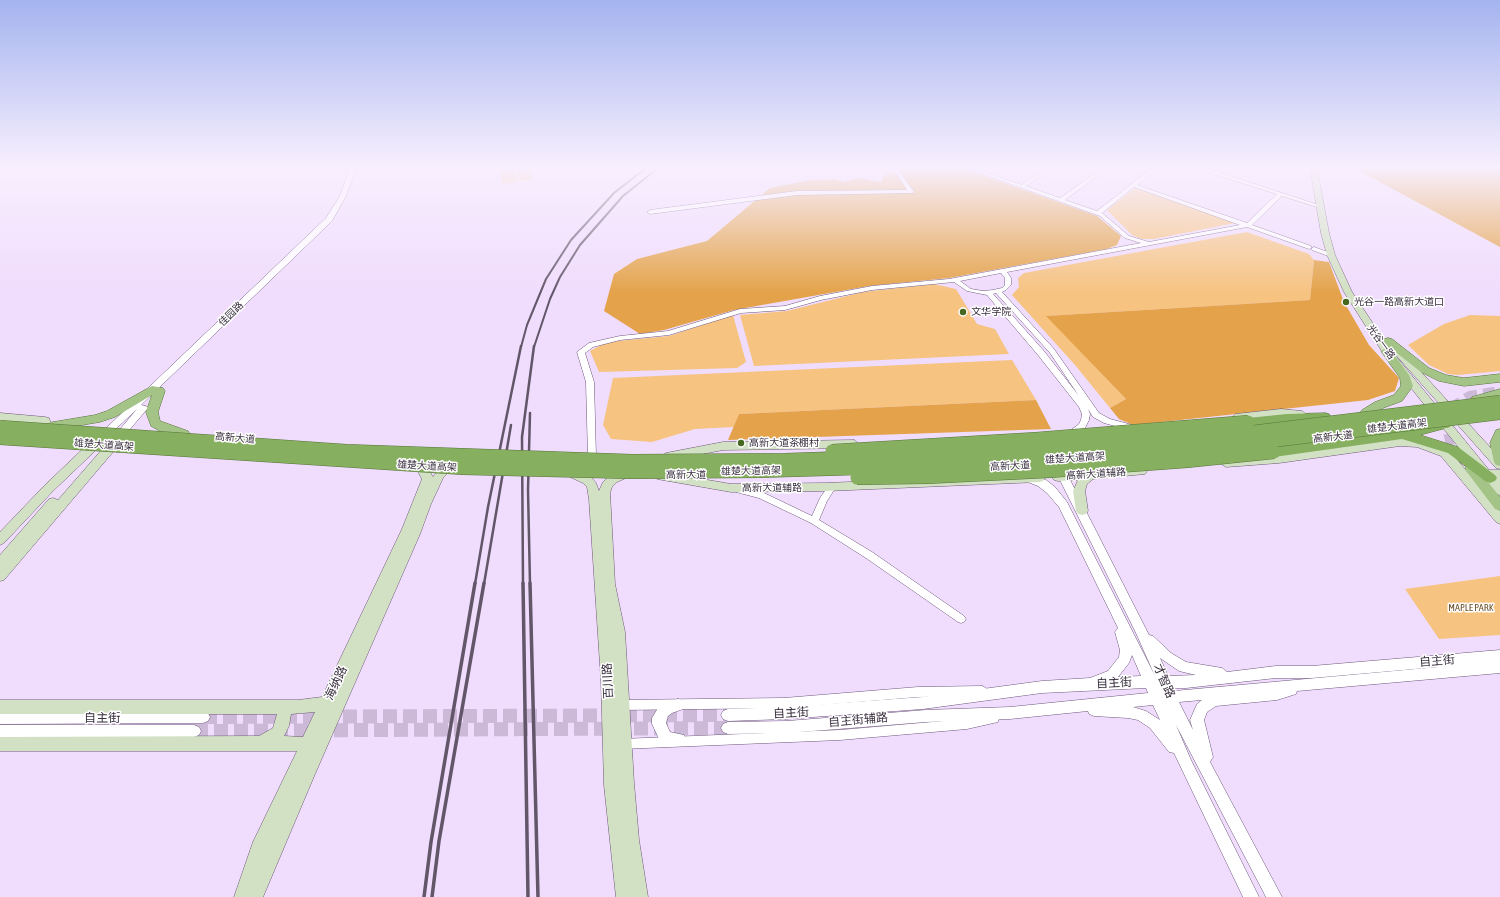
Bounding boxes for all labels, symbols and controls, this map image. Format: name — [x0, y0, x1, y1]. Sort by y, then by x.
place label: 光谷一路高新大道口 — [1354, 296, 1444, 308]
marker: 光谷一路高新大道口 — [1341, 297, 1351, 307]
street label: 佳园路 — [216, 299, 246, 329]
place label: 文华学院 — [971, 306, 1011, 318]
marker: 文华学院 — [958, 307, 968, 317]
street label: 光谷一路 — [1364, 322, 1398, 362]
street label: 雄楚大道高架 — [1366, 416, 1428, 436]
street label: 高新大道 — [1312, 429, 1354, 445]
street label: 高新大道 — [215, 430, 255, 446]
street label: 雄楚大道高架 — [74, 437, 134, 453]
place label: 高新大道茶棚村 — [749, 437, 819, 449]
marker: 高新大道茶棚村 — [736, 438, 746, 448]
street label: 雄楚大道高架 — [1045, 450, 1105, 466]
street label: 雄楚大道高架 — [397, 458, 457, 474]
street label: 高新大道 — [990, 459, 1030, 473]
street label: 雄楚大道高架 — [721, 464, 781, 478]
street label: 高新大道辅路 — [1066, 466, 1126, 482]
street label: 高新大道 — [666, 469, 706, 481]
street label: 高新大道辅路 — [742, 482, 802, 494]
park label: MAPLE PARK — [1448, 602, 1494, 614]
street label: 自主街 — [1418, 652, 1456, 670]
street label: 才智路 — [1150, 662, 1178, 700]
street label: 百川路 — [600, 663, 616, 699]
street label: 海纳路 — [322, 664, 350, 702]
street label: 自主街 — [1096, 675, 1132, 691]
street label: 自主街 — [773, 705, 809, 721]
street label: 自主街辅路 — [827, 710, 889, 730]
street label: 自主街 — [84, 711, 120, 725]

